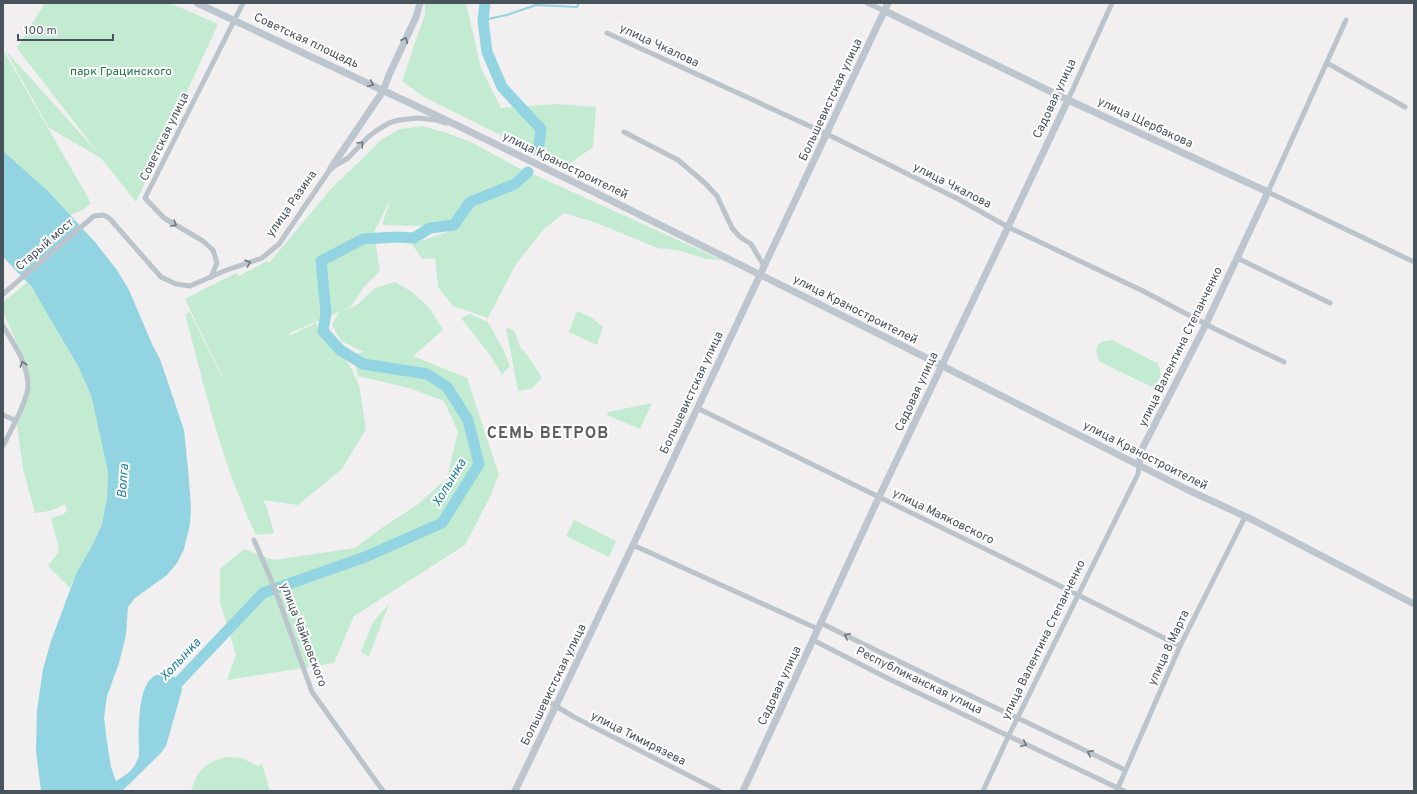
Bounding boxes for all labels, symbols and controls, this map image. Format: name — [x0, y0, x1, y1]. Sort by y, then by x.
street label: Советская площадь — [251, 10, 361, 72]
scale bar — [18, 16, 113, 42]
street label: улица Чкалова — [617, 21, 701, 71]
text: 100 m — [24, 23, 57, 39]
street label: Большевистская улица — [796, 36, 866, 164]
one-way arrow — [401, 37, 409, 44]
street label: Садовая улица — [1030, 57, 1080, 141]
park label: парк Грацинского — [70, 64, 172, 80]
one-way arrow — [366, 79, 374, 87]
street label: Советская улица — [137, 90, 193, 184]
street label: улица Щербакова — [1095, 94, 1195, 152]
street label: улица Краностроителей — [500, 129, 630, 203]
one-way arrow — [356, 141, 364, 149]
street label: улица Чкалова — [910, 159, 994, 213]
street label: улица Разина — [263, 167, 321, 241]
street label: Старый мост — [12, 215, 78, 275]
one-way arrow — [170, 219, 177, 226]
one-way arrow — [244, 259, 251, 268]
street label: улица Валентина Степанченко — [1135, 264, 1227, 430]
street label: улица Краностроителей — [790, 272, 920, 348]
street label: Большевистская улица — [657, 329, 727, 457]
street label: Садовая улица — [892, 350, 942, 434]
one-way arrow — [19, 361, 27, 368]
street label: улица Краностроителей — [1080, 418, 1210, 494]
district label: СЕМЬ ВЕТРОВ — [487, 424, 609, 444]
water label: Холынка — [430, 456, 471, 510]
water label: Волга — [115, 463, 133, 499]
street label: улица Маяковского — [889, 485, 997, 549]
street label: улица Валентина Степанченко — [998, 557, 1090, 723]
street label: улица Чайковского — [276, 581, 330, 690]
street label: улица 8 Марта — [1144, 608, 1194, 688]
street label: Большевистская улица — [518, 622, 590, 748]
one-way arrow — [844, 634, 851, 641]
water label: Холынка — [157, 635, 205, 685]
street label: Республиканская улица — [853, 643, 985, 719]
street label: Садовая улица — [755, 644, 805, 728]
street label: улица Тимирязева — [588, 708, 688, 770]
one-way arrow — [1020, 739, 1027, 747]
one-way arrow — [1087, 750, 1095, 758]

